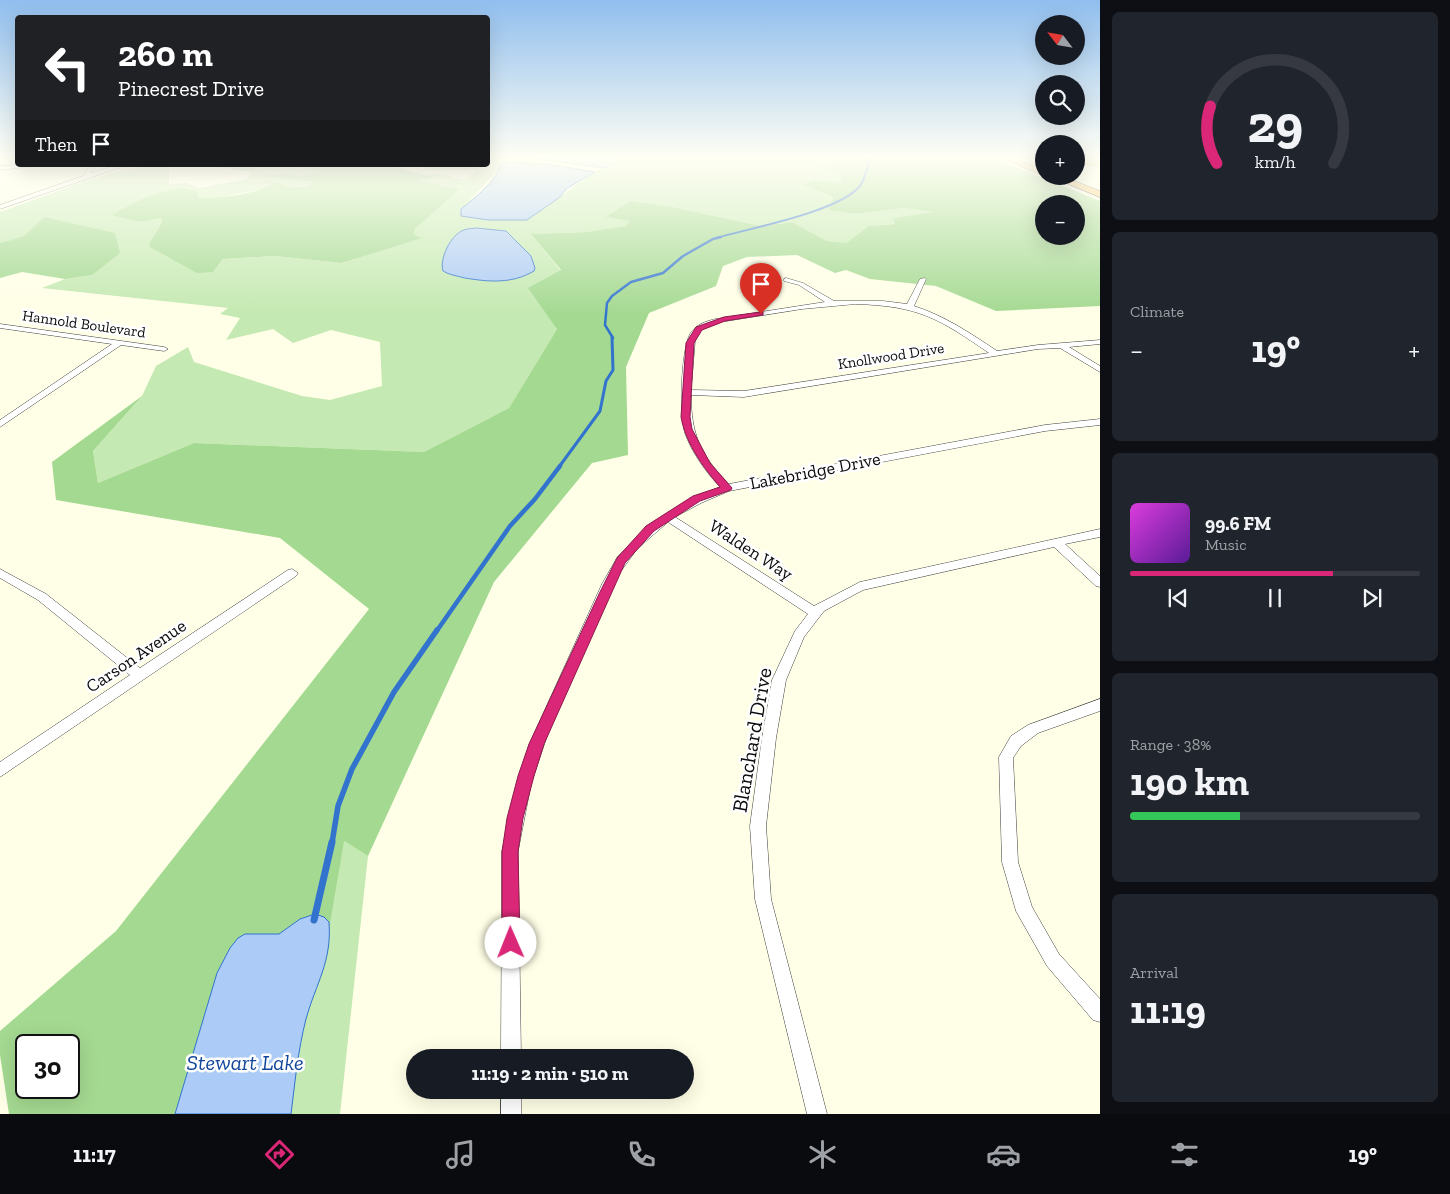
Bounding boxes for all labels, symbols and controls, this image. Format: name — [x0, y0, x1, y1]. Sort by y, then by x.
north arrow — [1035, 15, 1085, 65]
map controls — [1035, 15, 1085, 245]
text: 260 m — [118, 33, 213, 75]
icon: left — [35, 35, 100, 100]
text: Pinecrest Drive — [118, 75, 264, 102]
button: search — [1035, 75, 1085, 125]
text: 29 — [1247, 93, 1303, 155]
icon: arrive — [87, 130, 115, 158]
text: Then — [35, 133, 77, 156]
button: + — [1035, 135, 1085, 185]
text: km/h — [1255, 151, 1295, 173]
button: − — [1035, 195, 1085, 245]
pin — [740, 263, 782, 314]
icon: arrive — [747, 270, 775, 298]
text: Climate — [1130, 302, 1184, 321]
street label: Hannold Boulevard — [21, 306, 148, 342]
text: 19° — [1251, 326, 1300, 372]
text: − — [1130, 334, 1143, 367]
text: + — [1408, 334, 1420, 367]
street label: Knollwood Drive — [837, 339, 945, 373]
street label: Lakebridge Drive — [748, 448, 882, 494]
text: 99.6 FM — [1205, 512, 1271, 535]
street label: Walden Way — [705, 515, 798, 586]
text: Music — [1205, 535, 1247, 554]
icon: previous — [1164, 584, 1192, 612]
icon: pause — [1261, 584, 1289, 612]
icon: next — [1358, 584, 1386, 612]
street label: Carson Avenue — [82, 614, 190, 698]
street label: Blanchard Drive — [726, 665, 777, 814]
text: Range · 38% — [1130, 735, 1211, 754]
text: 190 km — [1130, 759, 1249, 805]
position arrow — [484, 916, 536, 968]
text: Arrival — [1130, 963, 1178, 982]
text: 11:19 — [1130, 987, 1206, 1033]
speed limit sign: 30 — [15, 1034, 80, 1099]
water label: Stewart Lake — [186, 1049, 304, 1076]
text: 11:19 · 2 min · 510 m — [472, 1062, 628, 1085]
icon: directions — [262, 1137, 297, 1172]
icon: music — [443, 1137, 478, 1172]
icon: phone — [624, 1137, 659, 1172]
icon: climate — [805, 1137, 840, 1172]
icon: car — [986, 1137, 1021, 1172]
icon: filters — [1167, 1137, 1202, 1172]
text: 11:17 — [73, 1141, 116, 1168]
text: 19° — [1349, 1141, 1377, 1168]

